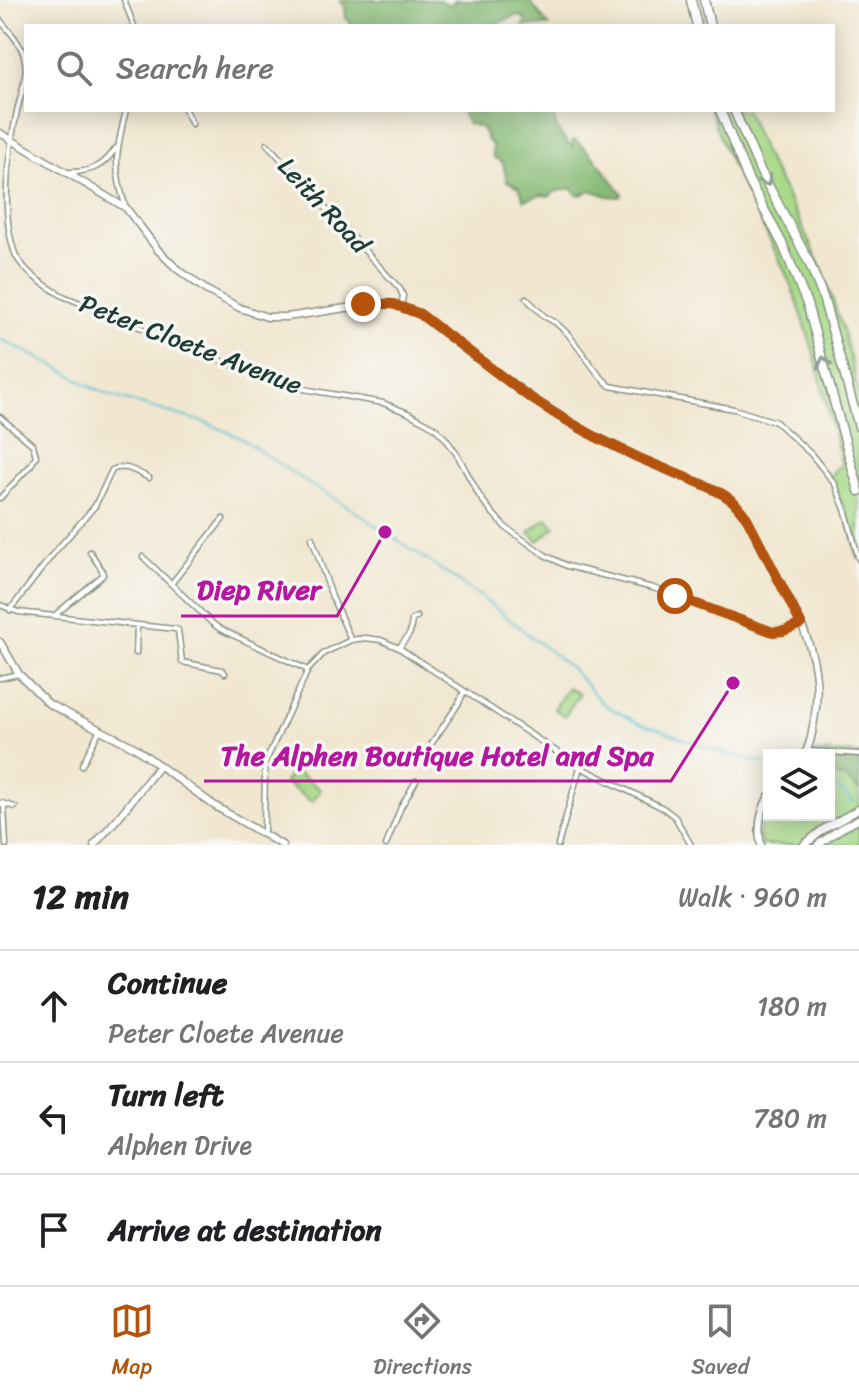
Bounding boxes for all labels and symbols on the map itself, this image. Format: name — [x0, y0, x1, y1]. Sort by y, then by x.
street label: Leith Road — [266, 146, 383, 266]
one-way arrow — [757, 173, 772, 187]
street label: Peter Cloete Avenue — [73, 280, 309, 408]
route end — [345, 286, 381, 322]
one-way arrow — [817, 355, 834, 369]
callout: Diep River — [181, 564, 337, 616]
text: Diep River — [197, 565, 324, 614]
route start — [657, 578, 693, 614]
callout: The Alphen Boutique Hotel and Spa — [204, 729, 671, 781]
text: The Alphen Boutique Hotel and Spa — [221, 731, 654, 780]

